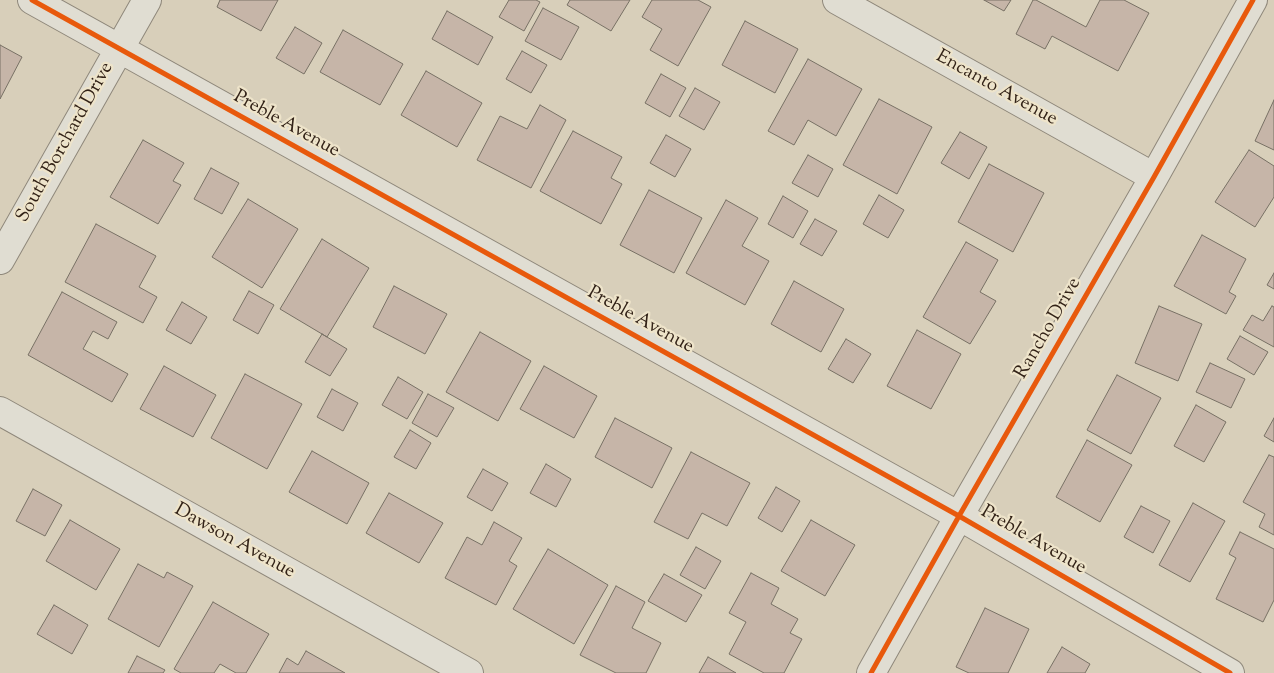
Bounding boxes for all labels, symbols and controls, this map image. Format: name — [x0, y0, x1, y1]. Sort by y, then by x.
street label: Encanto Avenue — [931, 46, 1061, 132]
street label: South Borchard Drive — [12, 59, 120, 227]
street label: Preble Avenue — [229, 86, 343, 164]
street label: Rancho Drive — [1011, 274, 1087, 384]
street label: Preble Avenue — [583, 282, 697, 360]
street label: Dawson Avenue — [170, 499, 298, 585]
street label: Preble Avenue — [976, 502, 1090, 580]

